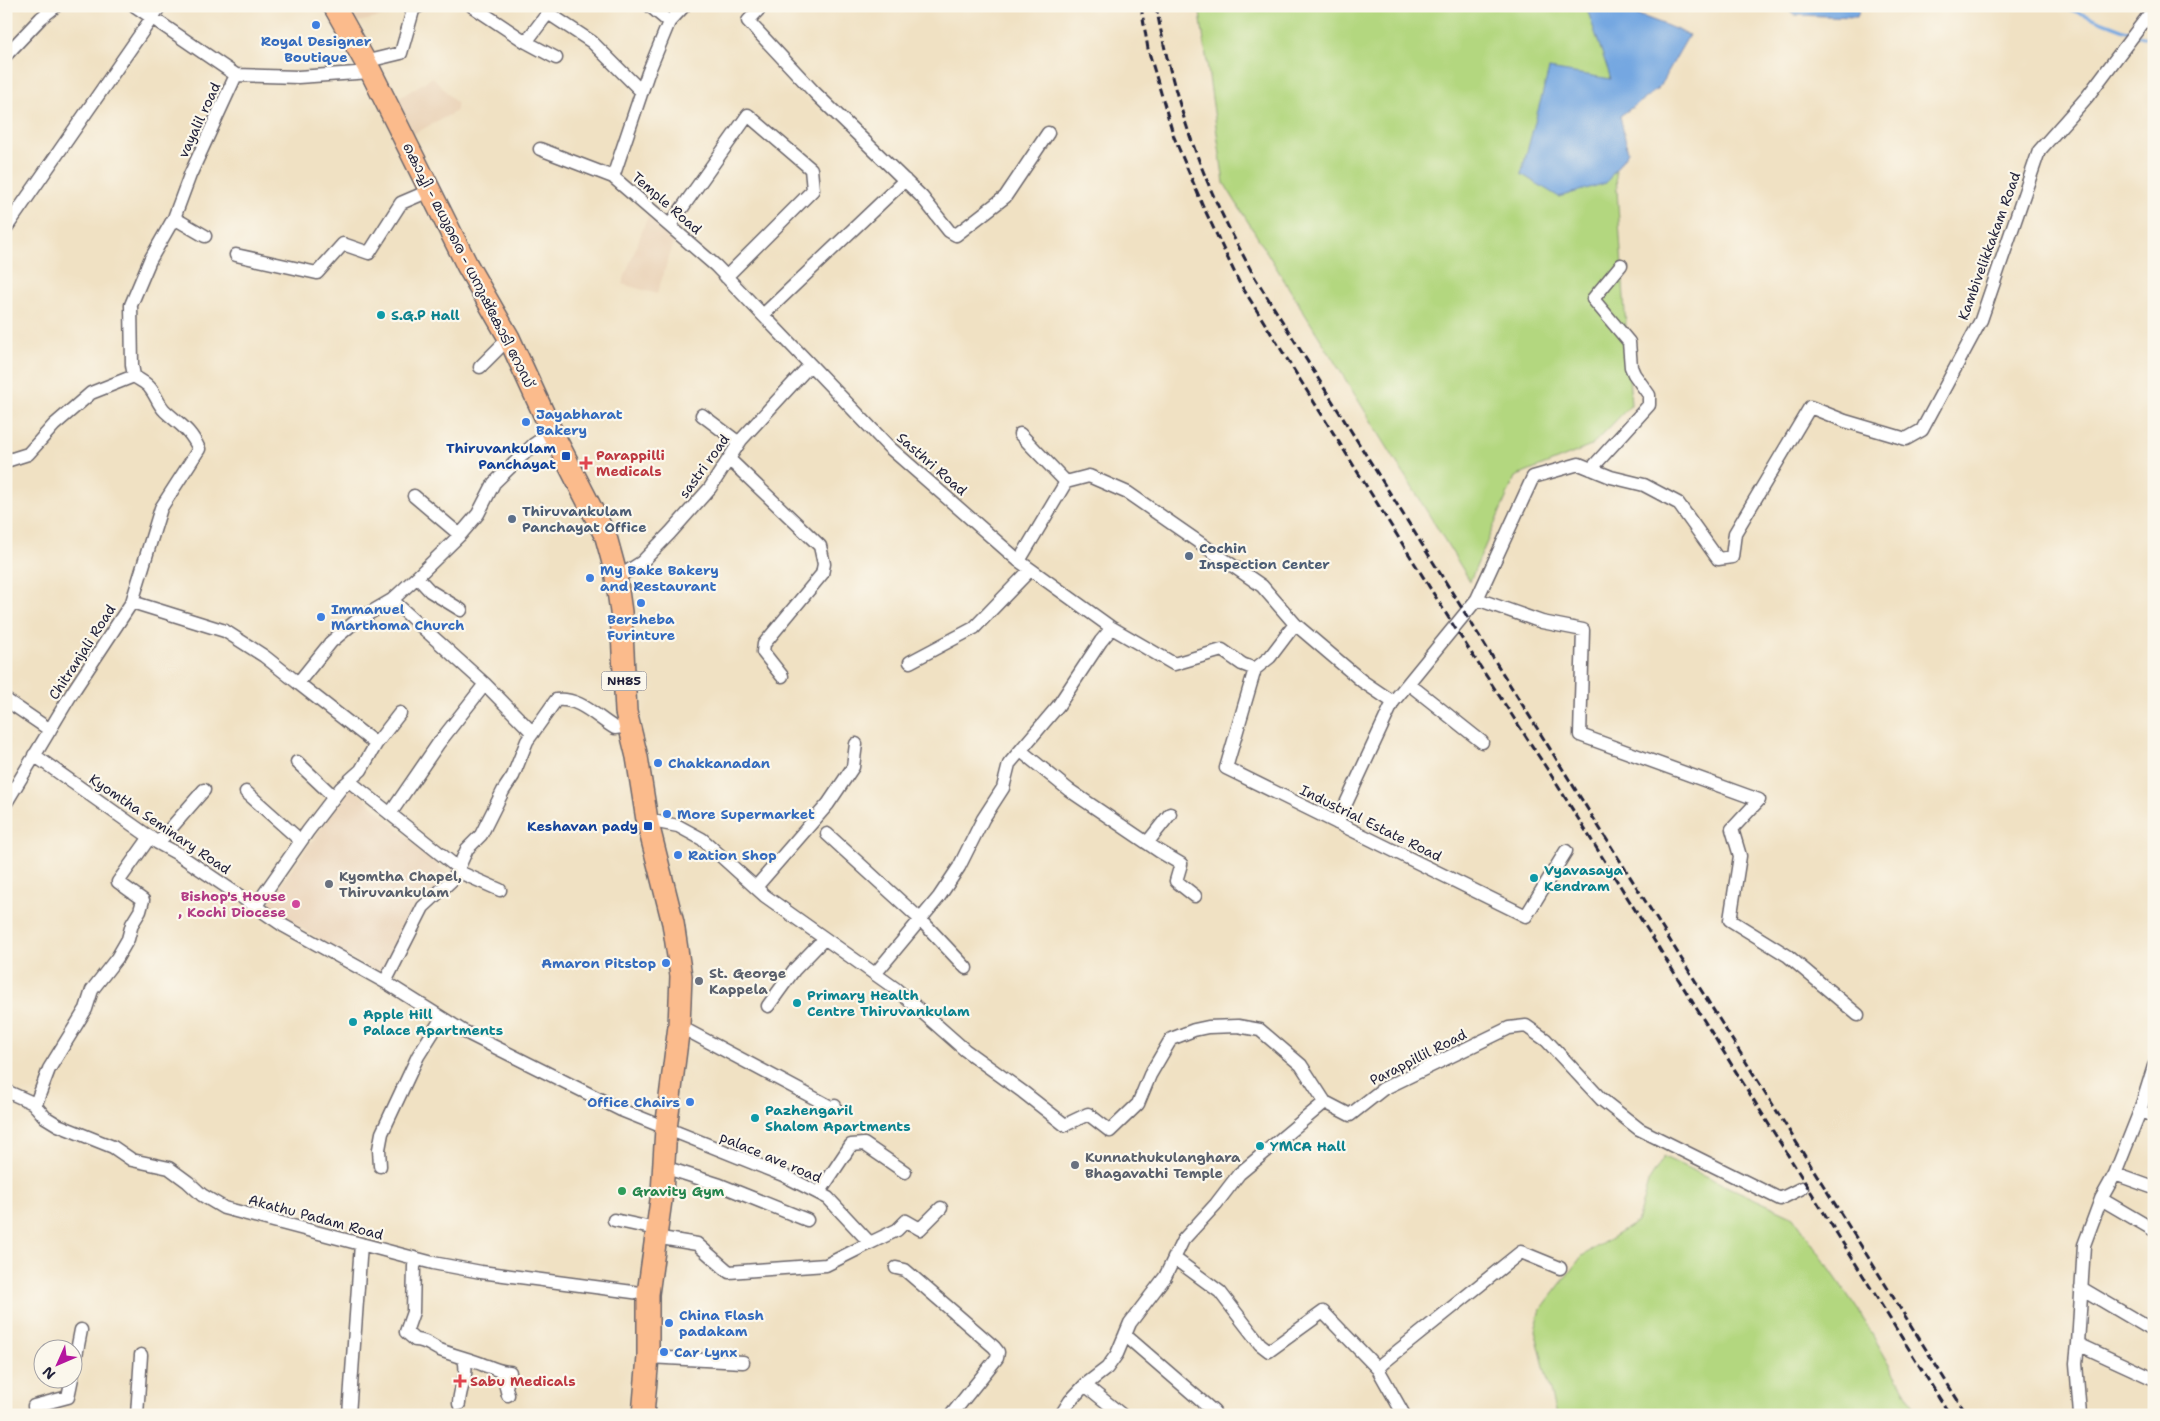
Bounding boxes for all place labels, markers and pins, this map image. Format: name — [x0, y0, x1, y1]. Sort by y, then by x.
marker: Royal Designer Boutique — [310, 19, 322, 31]
place label: Royal Designer Boutique — [261, 32, 372, 66]
place label: S.G.P Hall — [391, 306, 460, 324]
marker: S.G.P Hall — [375, 309, 387, 321]
place label: Jayabharat Bakery — [536, 405, 623, 439]
marker: Jayabharat Bakery — [520, 416, 532, 428]
place label: Thiruvankulam Panchayat — [446, 439, 556, 473]
place label: Parappilli Medicals — [596, 446, 665, 480]
marker: Thiruvankulam Panchayat — [560, 450, 572, 462]
marker: Parappilli Medicals — [580, 457, 592, 469]
place label: Thiruvankulam Panchayat Office — [522, 502, 647, 536]
marker: Thiruvankulam Panchayat Office — [506, 513, 518, 525]
place label: Cochin Inspection Center — [1199, 539, 1330, 573]
marker: Cochin Inspection Center — [1183, 550, 1195, 562]
place label: My Bake Bakery and Restaurant — [600, 561, 719, 595]
marker: My Bake Bakery and Restaurant — [584, 572, 596, 584]
marker: Bersheba Furinture — [635, 597, 647, 609]
place label: Immanuel Marthoma Church — [331, 600, 464, 634]
place label: Bersheba Furinture — [607, 610, 675, 644]
marker: Immanuel Marthoma Church — [315, 611, 327, 623]
place label: Chakkanadan — [668, 754, 770, 772]
marker: Chakkanadan — [652, 757, 664, 769]
place label: More Supermarket — [677, 805, 815, 823]
marker: More Supermarket — [661, 808, 673, 820]
place label: Keshavan pady — [527, 817, 638, 835]
marker: Keshavan pady — [642, 820, 654, 832]
place label: Ration Shop — [688, 846, 777, 864]
marker: Ration Shop — [672, 849, 684, 861]
place label: Vyavasaya Kendram — [1544, 861, 1624, 895]
place label: Kyomtha Chapel, Thiruvankulam — [339, 867, 462, 901]
marker: Vyavasaya Kendram — [1528, 872, 1540, 884]
marker: Kyomtha Chapel, Thiruvankulam — [323, 878, 335, 890]
place label: Bishop's House , Kochi Diocese — [178, 887, 286, 921]
marker: Bishop's House , Kochi Diocese — [290, 898, 302, 910]
place label: Amaron Pitstop — [541, 954, 656, 972]
marker: Amaron Pitstop — [660, 957, 672, 969]
place label: St. George Kappela — [709, 964, 786, 998]
marker: St. George Kappela — [693, 975, 705, 987]
place label: Primary Health Centre Thiruvankulam — [807, 986, 970, 1020]
marker: Primary Health Centre Thiruvankulam — [791, 997, 803, 1009]
place label: Apple Hill Palace Apartments — [363, 1005, 503, 1039]
marker: Apple Hill Palace Apartments — [347, 1016, 359, 1028]
place label: Office Chairs — [587, 1093, 680, 1111]
marker: Office Chairs — [684, 1096, 696, 1108]
place label: Pazhengaril Shalom Apartments — [765, 1101, 911, 1135]
marker: Pazhengaril Shalom Apartments — [749, 1112, 761, 1124]
place label: YMCA Hall — [1270, 1137, 1346, 1155]
marker: YMCA Hall — [1254, 1140, 1266, 1152]
place label: Kunnathukulanghara Bhagavathi Temple — [1085, 1148, 1241, 1182]
marker: Kunnathukulanghara Bhagavathi Temple — [1069, 1159, 1081, 1171]
place label: Gravity Gym — [632, 1182, 725, 1200]
marker: Gravity Gym — [616, 1185, 628, 1197]
place label: China Flash padakam — [679, 1306, 764, 1340]
marker: China Flash padakam — [663, 1317, 675, 1329]
place label: Car Lynx — [674, 1343, 737, 1361]
marker: Car Lynx — [658, 1346, 670, 1358]
place label: Sabu Medicals — [470, 1372, 576, 1390]
marker: Sabu Medicals — [454, 1375, 466, 1387]

